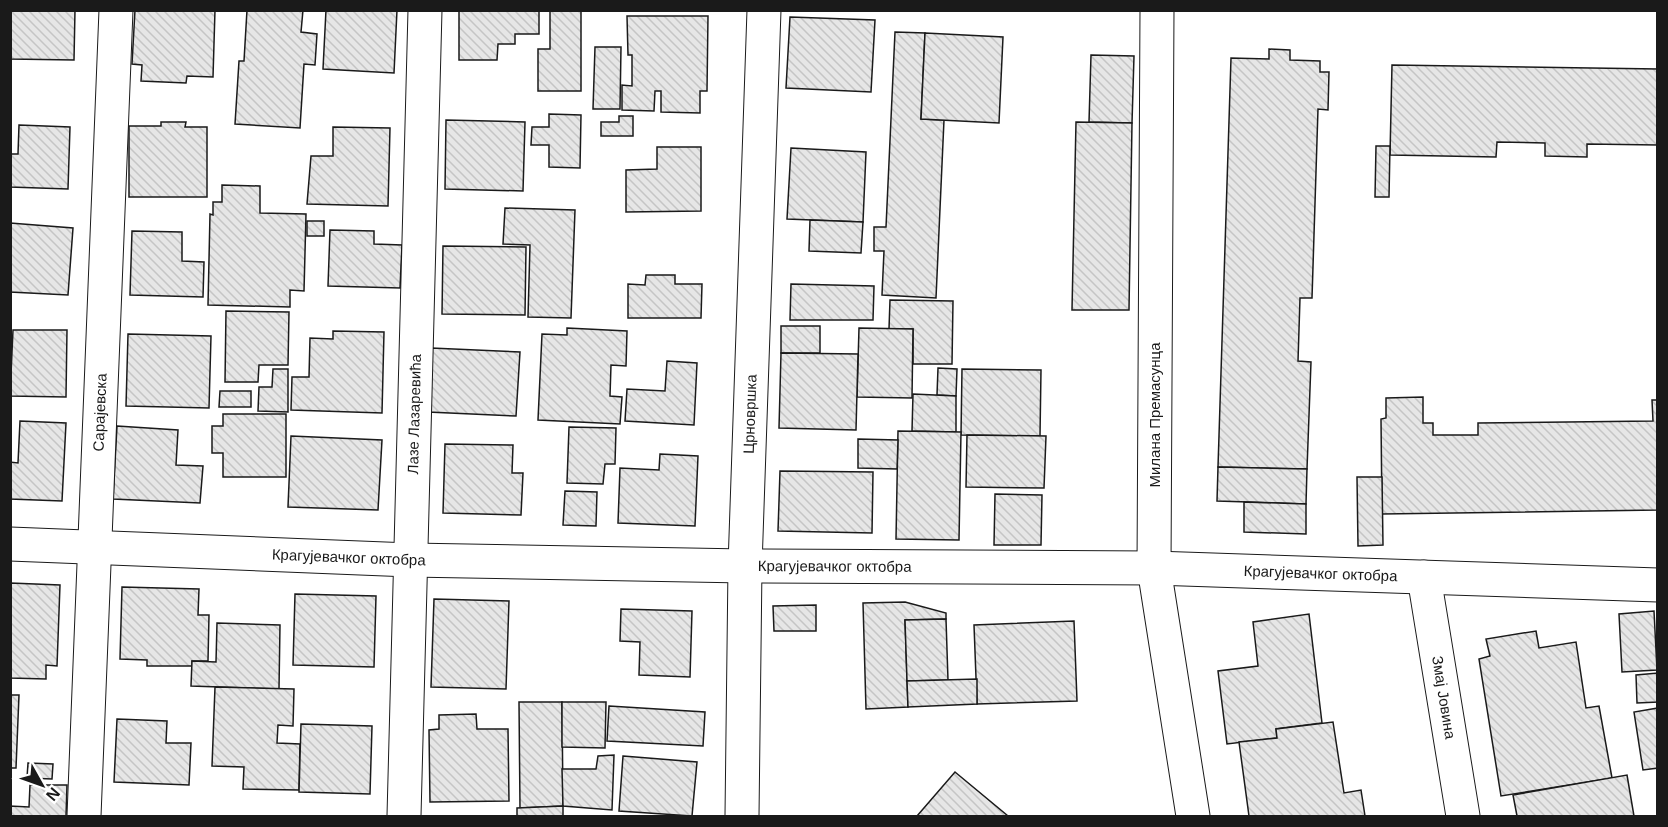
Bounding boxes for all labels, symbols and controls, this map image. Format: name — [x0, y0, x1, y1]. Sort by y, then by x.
street label: Милана Премасунца — [1146, 342, 1163, 488]
street label: Лазе Лазаревића — [404, 353, 424, 474]
street label: Сарајевска — [89, 372, 110, 452]
street label: Црновршка — [740, 373, 760, 454]
street label: Крагујевачког октобра — [272, 545, 426, 568]
street label: Крагујевачког октобра — [758, 557, 912, 575]
street label: Крагујевачког октобра — [1243, 562, 1398, 584]
street label: Змај Јовина — [1429, 654, 1459, 741]
north arrow — [12, 755, 72, 815]
text: N — [43, 784, 63, 804]

